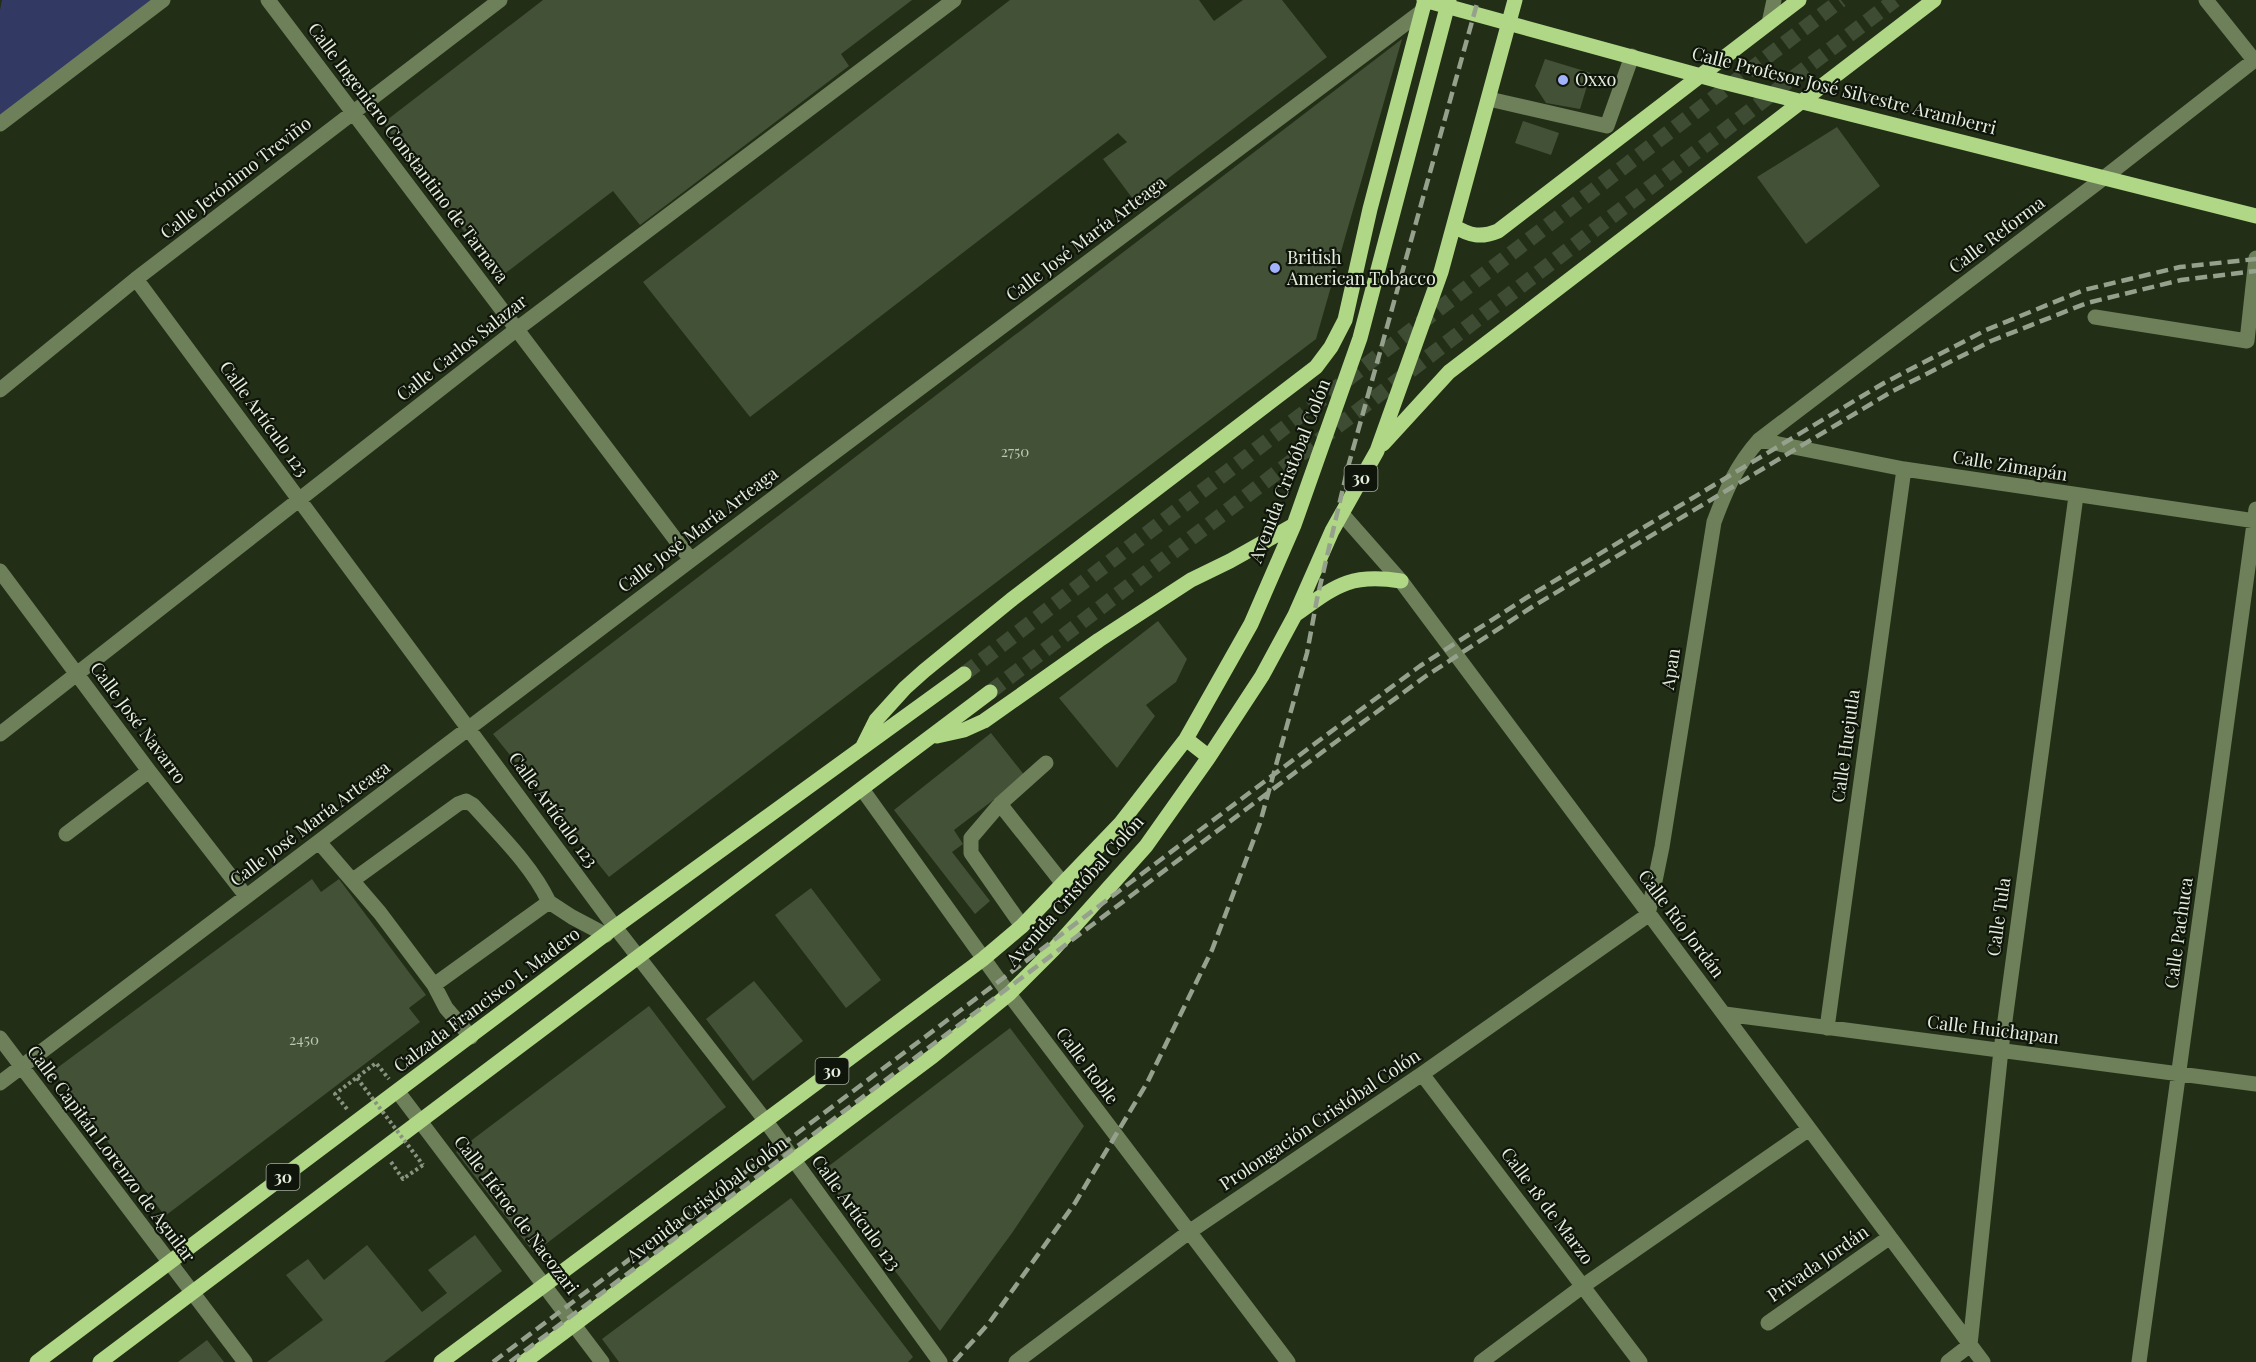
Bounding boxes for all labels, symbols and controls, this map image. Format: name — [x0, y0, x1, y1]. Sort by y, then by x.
street label: Calle Ingeniero Constantino de Tarnava — [303, 17, 515, 287]
street label: Calle Profesor José Silvestre Aramberri — [1690, 41, 1999, 140]
place label: Oxxo — [1575, 67, 1616, 91]
marker: Oxxo — [1556, 73, 1570, 87]
street label: Calle Jerónimo Treviño — [155, 111, 316, 244]
street label: Calle José María Arteaga — [1000, 170, 1170, 306]
street label: Calle Reforma — [1944, 190, 2049, 278]
place label: British American Tobacco — [1286, 245, 1436, 290]
marker: British American Tobacco — [1268, 261, 1282, 275]
street label: Calle Carlos Salazar — [391, 289, 532, 406]
street label: Calle Artículo 123 — [215, 356, 315, 481]
street label: Avenida Cristóbal Colón — [1243, 375, 1335, 567]
house number: 2750 — [1001, 441, 1029, 461]
street label: Calle Zimapán — [1951, 444, 2070, 486]
street label: Calle José María Arteaga — [612, 461, 782, 597]
road number: 30 — [1344, 465, 1378, 491]
street label: Apan — [1655, 646, 1685, 692]
street label: Calle José Navarro — [85, 657, 193, 788]
street label: Calle Huejutla — [1825, 688, 1865, 804]
street label: Calle Artículo 123 — [504, 747, 604, 872]
street label: Calle José María Arteaga — [224, 755, 394, 891]
street label: Avenida Cristóbal Colón — [999, 810, 1149, 972]
street label: Calle Río Jordán — [1633, 864, 1731, 983]
street label: Calle Tula — [1981, 876, 2015, 958]
street label: Calle Pachuca — [2158, 876, 2198, 990]
street label: Calzada Francisco I. Madero — [388, 921, 585, 1077]
street label: Calle Huichapan — [1926, 1009, 2061, 1049]
street label: Calle Roble — [1051, 1022, 1125, 1109]
house number: 2450 — [289, 1029, 319, 1049]
street label: Calle Capitán Lorenzo de Aguilar — [22, 1040, 201, 1267]
street label: Prolongación Cristóbal Colón — [1214, 1043, 1425, 1195]
road number: 30 — [816, 1058, 848, 1084]
street label: Calle Héroe de Nacozari — [449, 1130, 585, 1299]
street label: Avenida Cristóbal Colón — [620, 1131, 792, 1268]
street label: Calle 18 de Marzo — [1496, 1142, 1600, 1269]
street label: Calle Artículo 123 — [807, 1150, 907, 1275]
road number: 30 — [266, 1164, 300, 1190]
street label: Privada Jordán — [1762, 1219, 1873, 1307]

